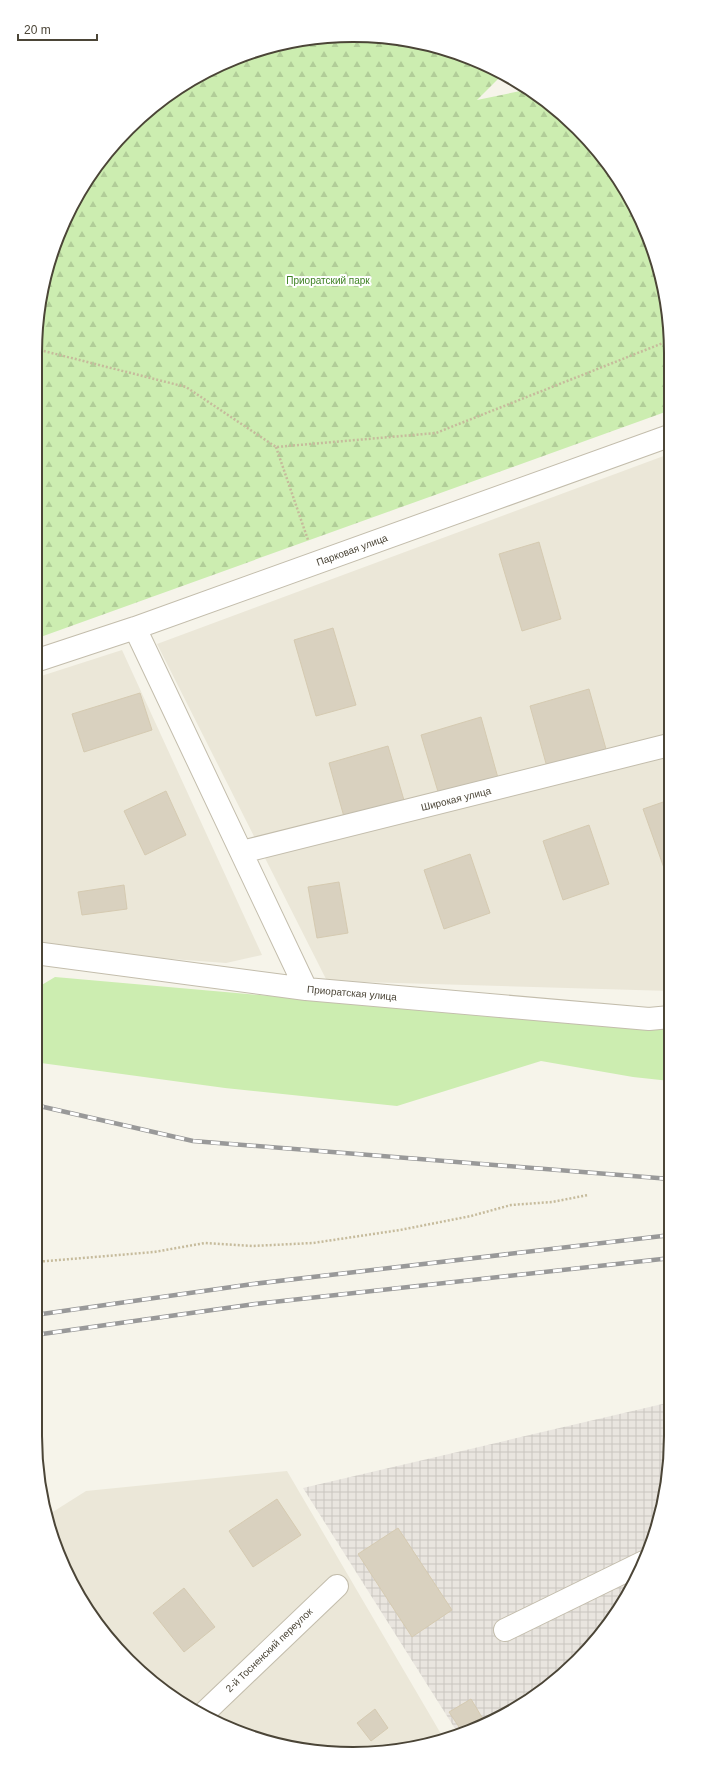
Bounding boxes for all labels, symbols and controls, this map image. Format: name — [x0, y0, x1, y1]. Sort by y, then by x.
scale bar — [18, 16, 97, 42]
text: 20 m — [24, 23, 51, 37]
park label: Приоратский парк — [286, 275, 370, 286]
street label: Парковая улица — [315, 532, 389, 568]
street label: Широкая улица — [420, 785, 493, 813]
street label: Приоратская улица — [307, 984, 398, 1002]
street label: 2-й Тосненский переулок — [224, 1605, 315, 1694]

